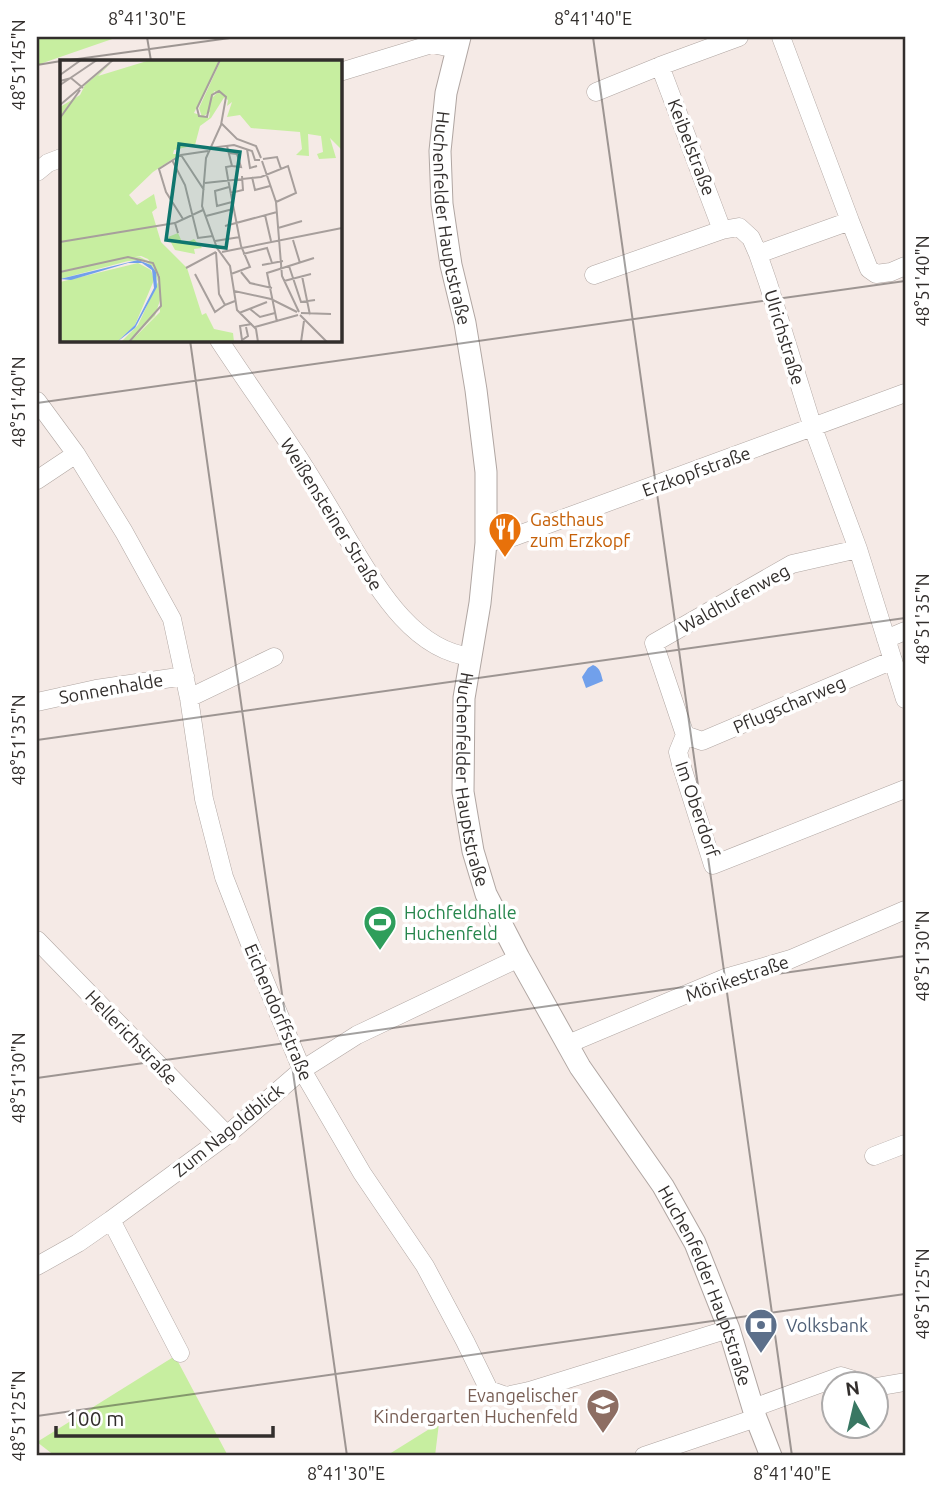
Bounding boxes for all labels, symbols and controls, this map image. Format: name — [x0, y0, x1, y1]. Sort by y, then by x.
text: 8°41'30"E — [108, 8, 186, 28]
text: 8°41'40"E — [554, 8, 632, 28]
text: 48°51'45"N — [8, 19, 28, 111]
inset map — [60, 60, 341, 341]
street label: Keibelstraße — [664, 96, 720, 198]
street label: Huchenfelder Hauptstraße — [430, 110, 475, 327]
text: 48°51'40"N — [912, 235, 932, 327]
street label: Ulrichstraße — [761, 287, 809, 387]
text: 48°51'40"N — [8, 356, 28, 448]
street label: Weißensteiner Straße — [277, 434, 387, 594]
street label: Erzkopfstraße — [639, 442, 753, 500]
place label: Gasthaus zum Erzkopf — [530, 509, 630, 550]
restaurant icon: Gasthaus zum Erzkopf — [486, 510, 524, 559]
street label: Waldhufenweg — [676, 560, 792, 636]
text: 48°51'35"N — [912, 573, 932, 665]
street label: Sonnenhalde — [57, 669, 165, 707]
street label: Huchenfelder Hauptstraße — [452, 671, 493, 889]
street label: Pflugscharweg — [730, 671, 848, 737]
text: 48°51'35"N — [8, 694, 28, 786]
street label: Im Oberdorf — [672, 758, 724, 860]
place label: Hochfeldhalle Huchenfeld — [404, 902, 517, 943]
sports icon: Hochfeldhalle Huchenfeld — [361, 903, 399, 952]
text: 48°51'30"N — [912, 910, 932, 1002]
street label: Eichendorffstraße — [241, 941, 317, 1083]
street label: Mörikestraße — [683, 951, 791, 1005]
street label: Hellerichstraße — [82, 986, 182, 1088]
text: 48°51'30"N — [8, 1032, 28, 1124]
street label: Zum Nagoldblick — [169, 1080, 287, 1180]
street label: Huchenfelder Hauptstraße — [655, 1182, 756, 1388]
text: 48°51'25"N — [912, 1248, 932, 1340]
bank icon: Volksbank — [742, 1306, 780, 1355]
place label: Volksbank — [786, 1315, 868, 1335]
text: 48°51'25"N — [8, 1370, 28, 1462]
north arrow — [820, 1370, 890, 1440]
text: N — [844, 1376, 861, 1400]
place label: Evangelischer Kindergarten Huchenfeld — [373, 1385, 578, 1426]
school or university icon: Evangelischer Kindergarten Huchenfeld — [584, 1386, 622, 1435]
scale bar — [56, 1395, 273, 1439]
text: 100 m — [66, 1406, 124, 1430]
text: 8°41'30"E — [307, 1463, 385, 1483]
text: 8°41'40"E — [753, 1463, 831, 1483]

